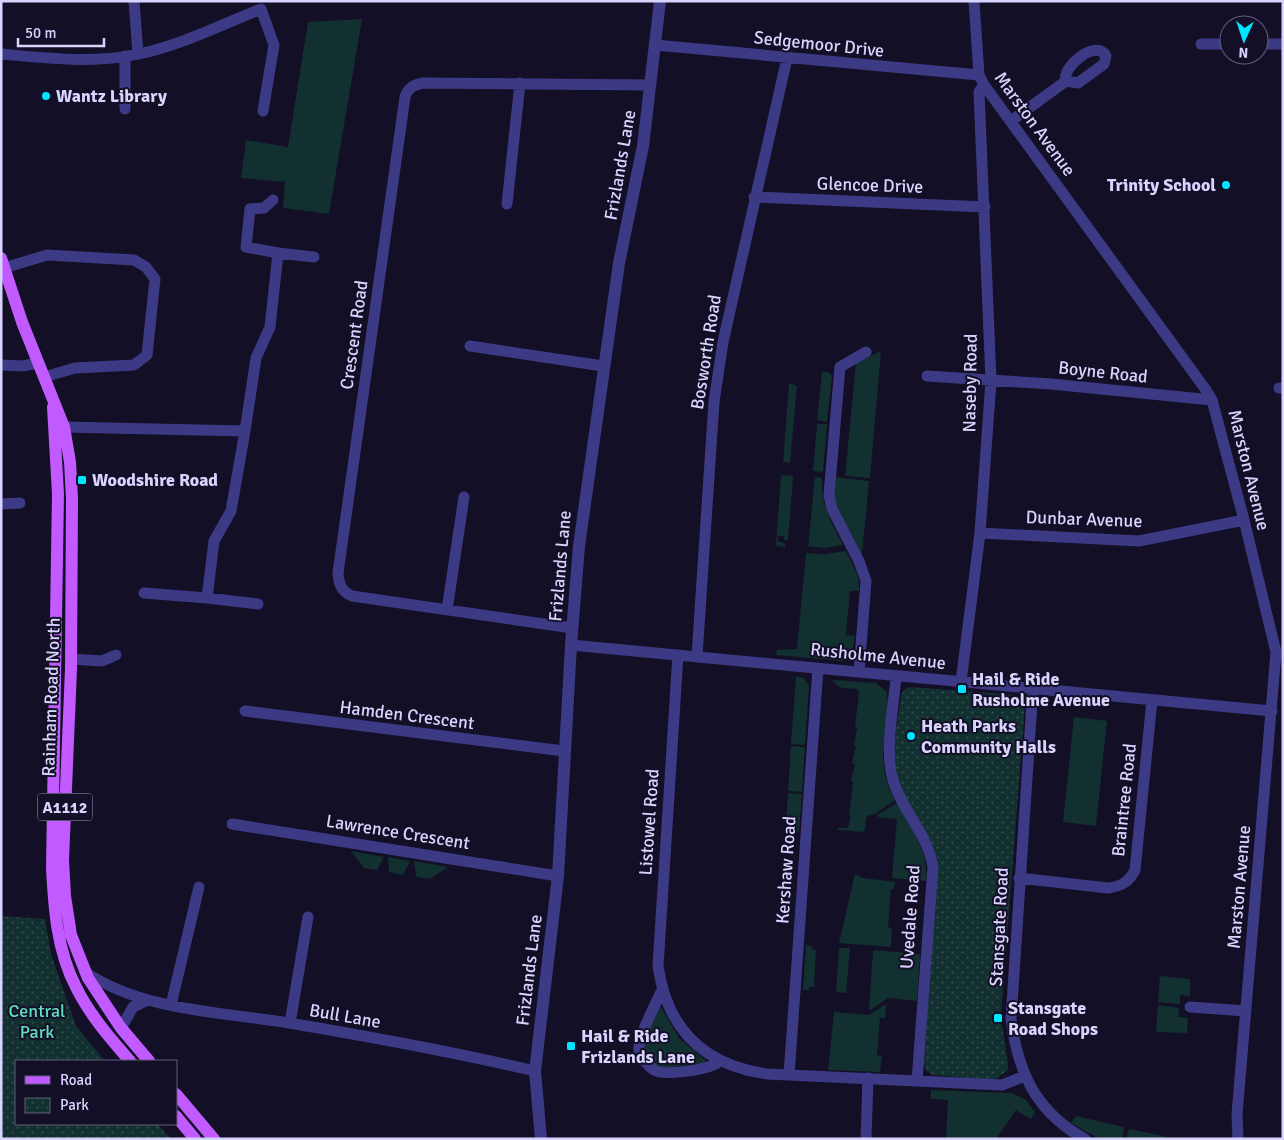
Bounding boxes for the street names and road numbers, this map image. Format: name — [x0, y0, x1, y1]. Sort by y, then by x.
street label: Sedgemoor Drive — [753, 26, 885, 62]
street label: Marston Avenue — [990, 67, 1080, 181]
street label: Frizlands Lane — [599, 108, 641, 222]
street label: Glencoe Drive — [816, 172, 924, 198]
street label: Crescent Road — [335, 279, 373, 391]
street label: Bosworth Road — [686, 293, 726, 411]
street label: Naseby Road — [958, 333, 982, 433]
street label: Boyne Road — [1057, 356, 1149, 388]
street label: Marston Avenue — [1223, 407, 1275, 533]
street label: Dunbar Avenue — [1025, 506, 1143, 532]
street label: Frizlands Lane — [544, 509, 576, 623]
street label: Rainham Road North — [37, 617, 65, 777]
street label: Rusholme Avenue — [809, 638, 947, 674]
street label: Hamden Crescent — [338, 696, 476, 734]
street label: Braintree Road — [1107, 742, 1141, 858]
street label: Listowel Road — [634, 768, 664, 876]
road number: A1112 — [38, 794, 92, 820]
street label: Lawrence Crescent — [325, 810, 471, 854]
street label: Kershaw Road — [771, 815, 801, 925]
street label: Marston Avenue — [1223, 824, 1255, 950]
street label: Uvedale Road — [895, 864, 925, 970]
street label: Stansgate Road — [985, 867, 1013, 987]
street label: Frizlands Lane — [511, 913, 547, 1027]
street label: Bull Lane — [308, 999, 382, 1033]

